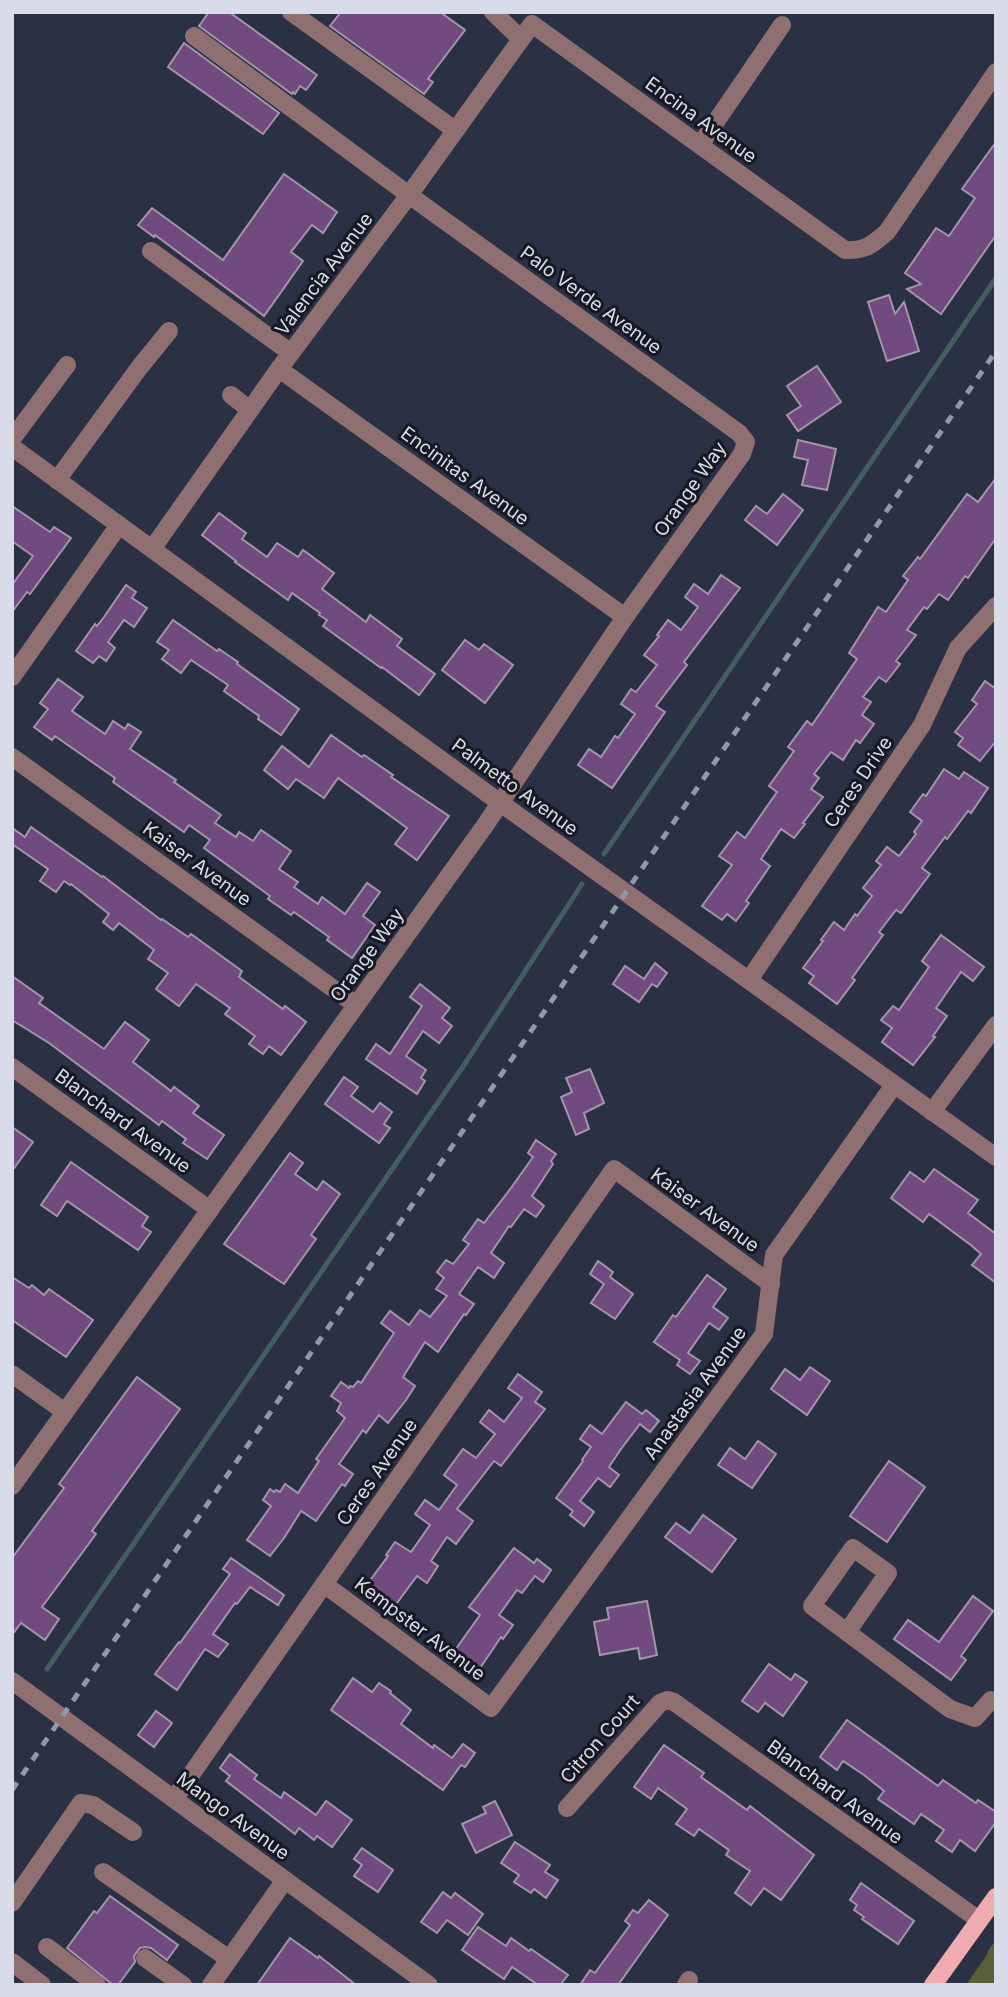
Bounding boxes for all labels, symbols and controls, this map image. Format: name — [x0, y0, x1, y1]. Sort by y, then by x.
street label: Encina Avenue — [641, 72, 761, 168]
street label: Valencia Avenue — [270, 208, 378, 340]
street label: Palo Verde Avenue — [516, 241, 666, 359]
street label: Encinitas Avenue — [396, 422, 534, 530]
street label: Orange Way — [649, 437, 731, 541]
street label: Ceres Drive — [819, 732, 897, 832]
street label: Palmetto Avenue — [447, 733, 583, 841]
street label: Kaiser Avenue — [138, 817, 256, 911]
street label: Orange Way — [325, 903, 409, 1006]
street label: Blanchard Avenue — [51, 1064, 195, 1178]
street label: Kaiser Avenue — [646, 1163, 764, 1257]
street label: Anastasia Avenue — [639, 1322, 751, 1464]
street label: Ceres Avenue — [332, 1414, 422, 1530]
street label: Kempster Avenue — [350, 1572, 490, 1686]
street label: Citron Court — [555, 1690, 645, 1788]
street label: Blanchard Avenue — [763, 1735, 907, 1849]
street label: Mango Avenue — [172, 1767, 294, 1865]

